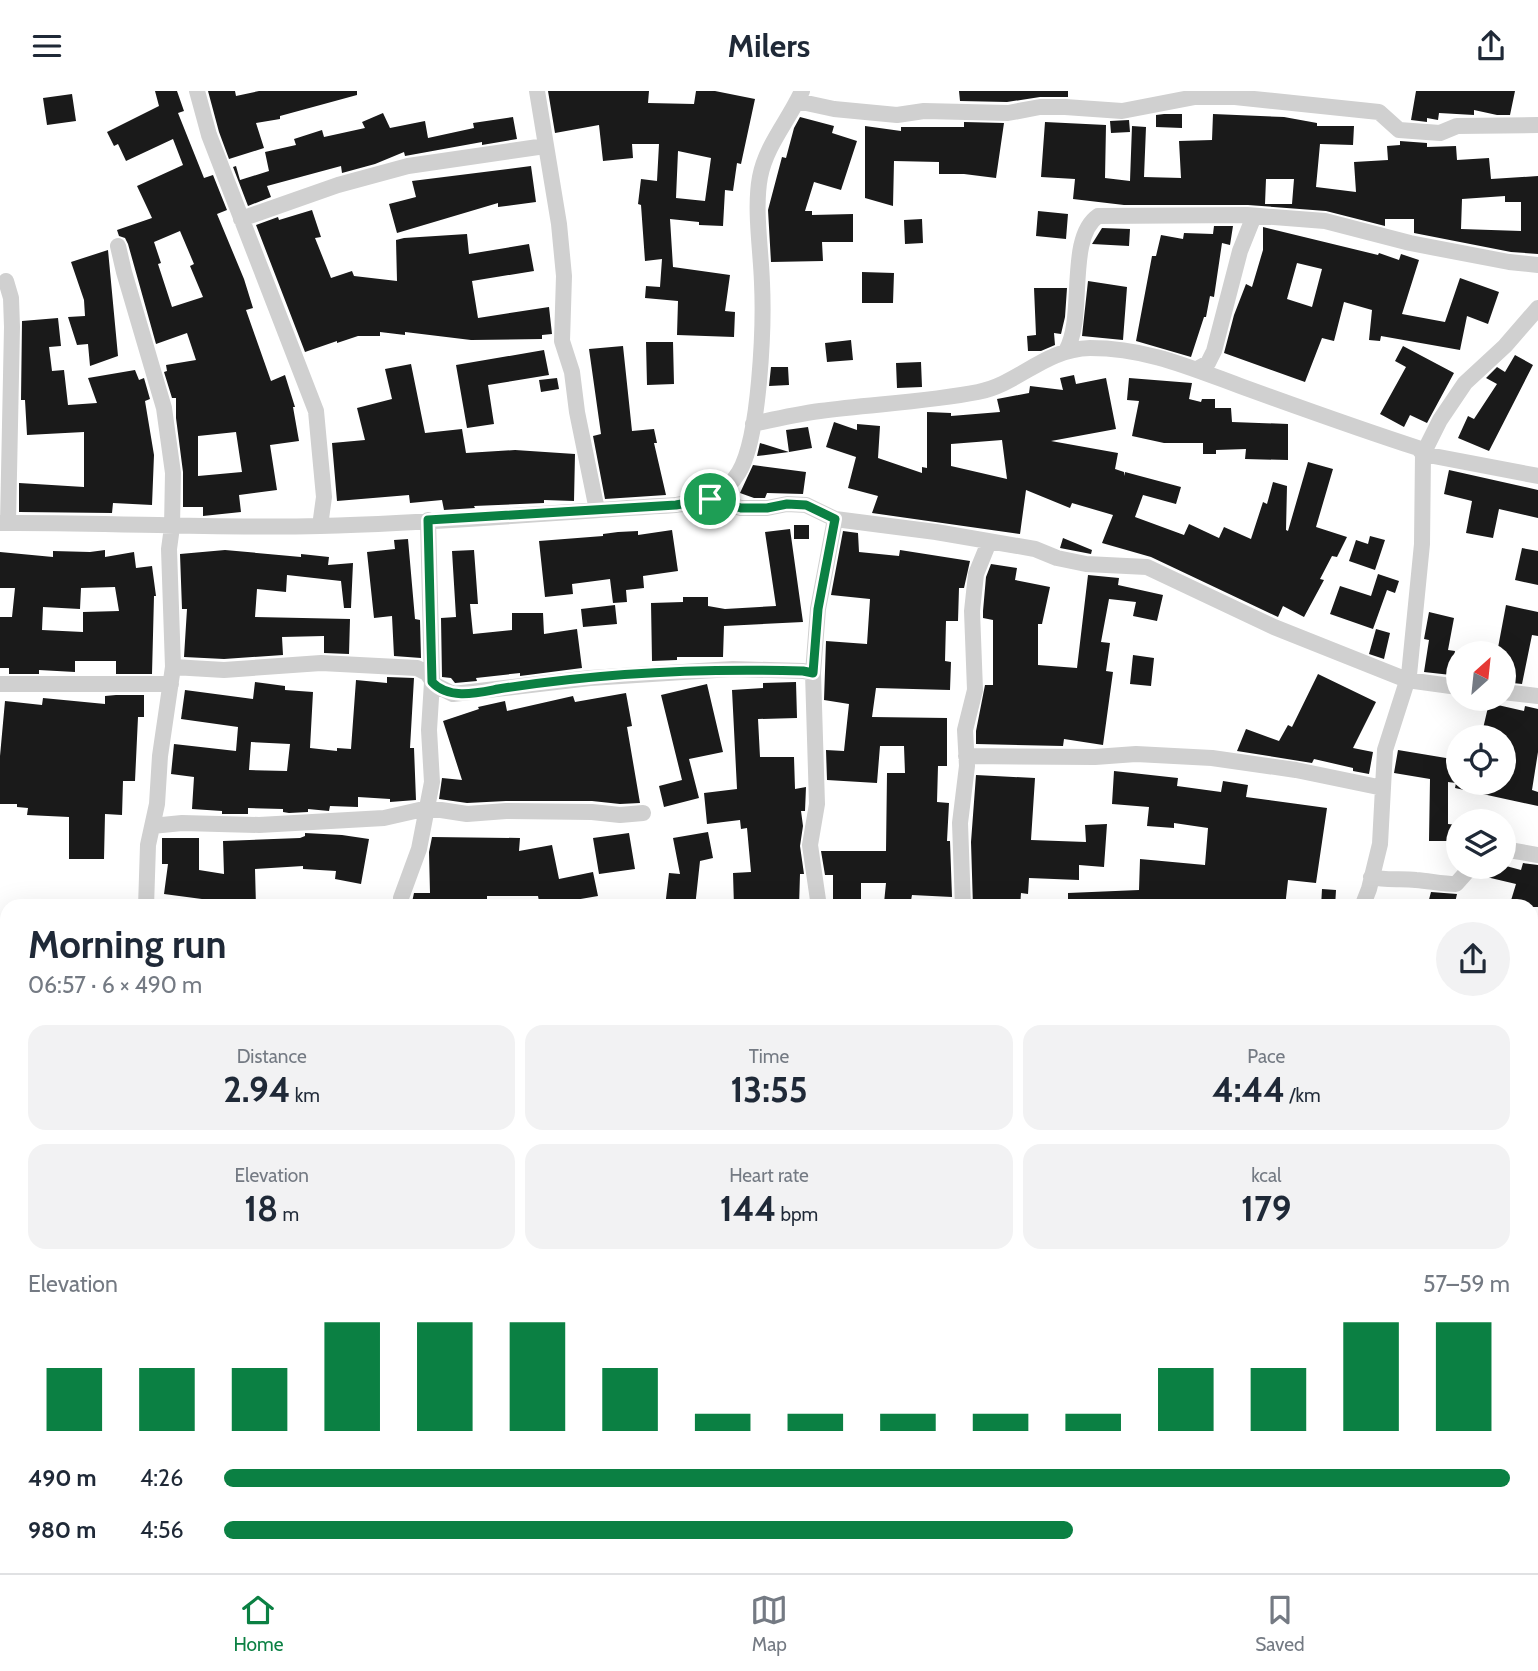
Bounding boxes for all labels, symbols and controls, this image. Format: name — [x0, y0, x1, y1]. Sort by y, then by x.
text: Milers — [728, 26, 810, 65]
icon: menu — [28, 27, 66, 65]
icon: share — [1472, 27, 1510, 65]
pin — [680, 469, 740, 529]
icon: arrive — [691, 480, 729, 518]
north arrow — [1446, 641, 1516, 711]
map controls — [1446, 641, 1516, 879]
button: locate — [1446, 725, 1516, 795]
button: layers — [1446, 809, 1516, 879]
text: Morning run — [28, 921, 227, 968]
button: share — [1436, 922, 1510, 996]
text: 06:57 · 6 × 490 m — [28, 971, 202, 999]
text: Distance — [237, 1045, 307, 1068]
text: Time — [749, 1045, 789, 1068]
text: Pace — [1247, 1045, 1285, 1068]
text: 2.94 — [223, 1068, 291, 1111]
text: 13:55 — [730, 1068, 808, 1111]
text: 4:44 — [1212, 1068, 1285, 1111]
text: km — [291, 1084, 320, 1107]
text: /km — [1285, 1084, 1321, 1107]
text: Elevation — [235, 1164, 309, 1187]
text: Heart rate — [729, 1164, 809, 1187]
text: kcal — [1251, 1164, 1281, 1187]
text: 18 — [244, 1187, 278, 1230]
text: 144 — [720, 1187, 776, 1230]
text: 179 — [1241, 1187, 1292, 1230]
text: m — [278, 1203, 299, 1226]
text: bpm — [776, 1203, 818, 1226]
text: Elevation — [28, 1270, 118, 1298]
text: 57–59 m — [1423, 1270, 1510, 1298]
text: 490 m — [28, 1464, 97, 1492]
text: 4:26 — [140, 1464, 183, 1492]
text: 980 m — [28, 1516, 96, 1544]
text: 4:56 — [140, 1516, 184, 1544]
tab: Home — [233, 1591, 283, 1656]
tab: Map — [750, 1591, 788, 1656]
tab: Saved — [1255, 1591, 1305, 1656]

